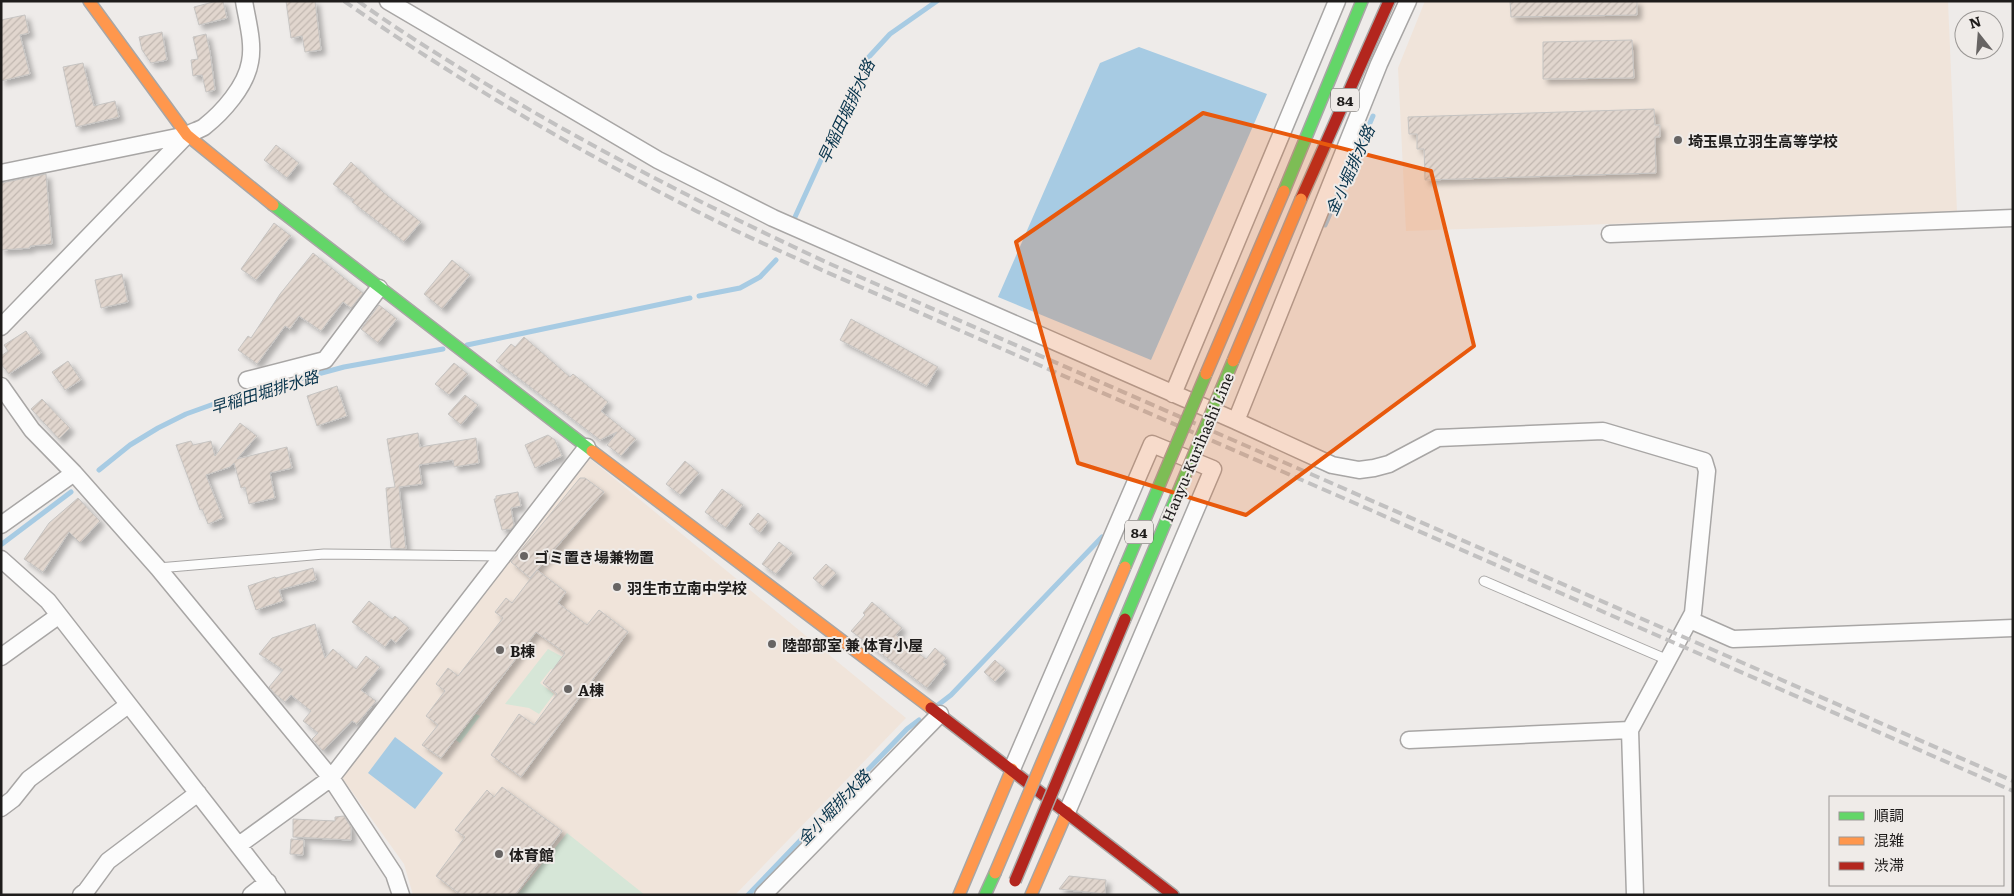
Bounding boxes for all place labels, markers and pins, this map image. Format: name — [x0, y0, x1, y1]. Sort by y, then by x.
place label: 埼玉県立羽生高等学校 — [1688, 129, 1838, 152]
marker: 埼玉県立羽生高等学校 — [1672, 134, 1684, 146]
place label: ゴミ置き場兼物置 — [534, 545, 654, 568]
marker: ゴミ置き場兼物置 — [518, 550, 530, 562]
place label: 羽生市立南中学校 — [627, 576, 747, 599]
marker: 羽生市立南中学校 — [611, 581, 623, 593]
place label: 陸部部室 兼 体育小屋 — [782, 633, 923, 656]
marker: 陸部部室 兼 体育小屋 — [766, 638, 778, 650]
place label: B棟 — [510, 639, 535, 662]
marker: B棟 — [494, 644, 506, 656]
place label: A棟 — [578, 678, 604, 701]
marker: A棟 — [562, 683, 574, 695]
place label: 体育館 — [509, 843, 554, 866]
marker: 体育館 — [493, 848, 505, 860]

